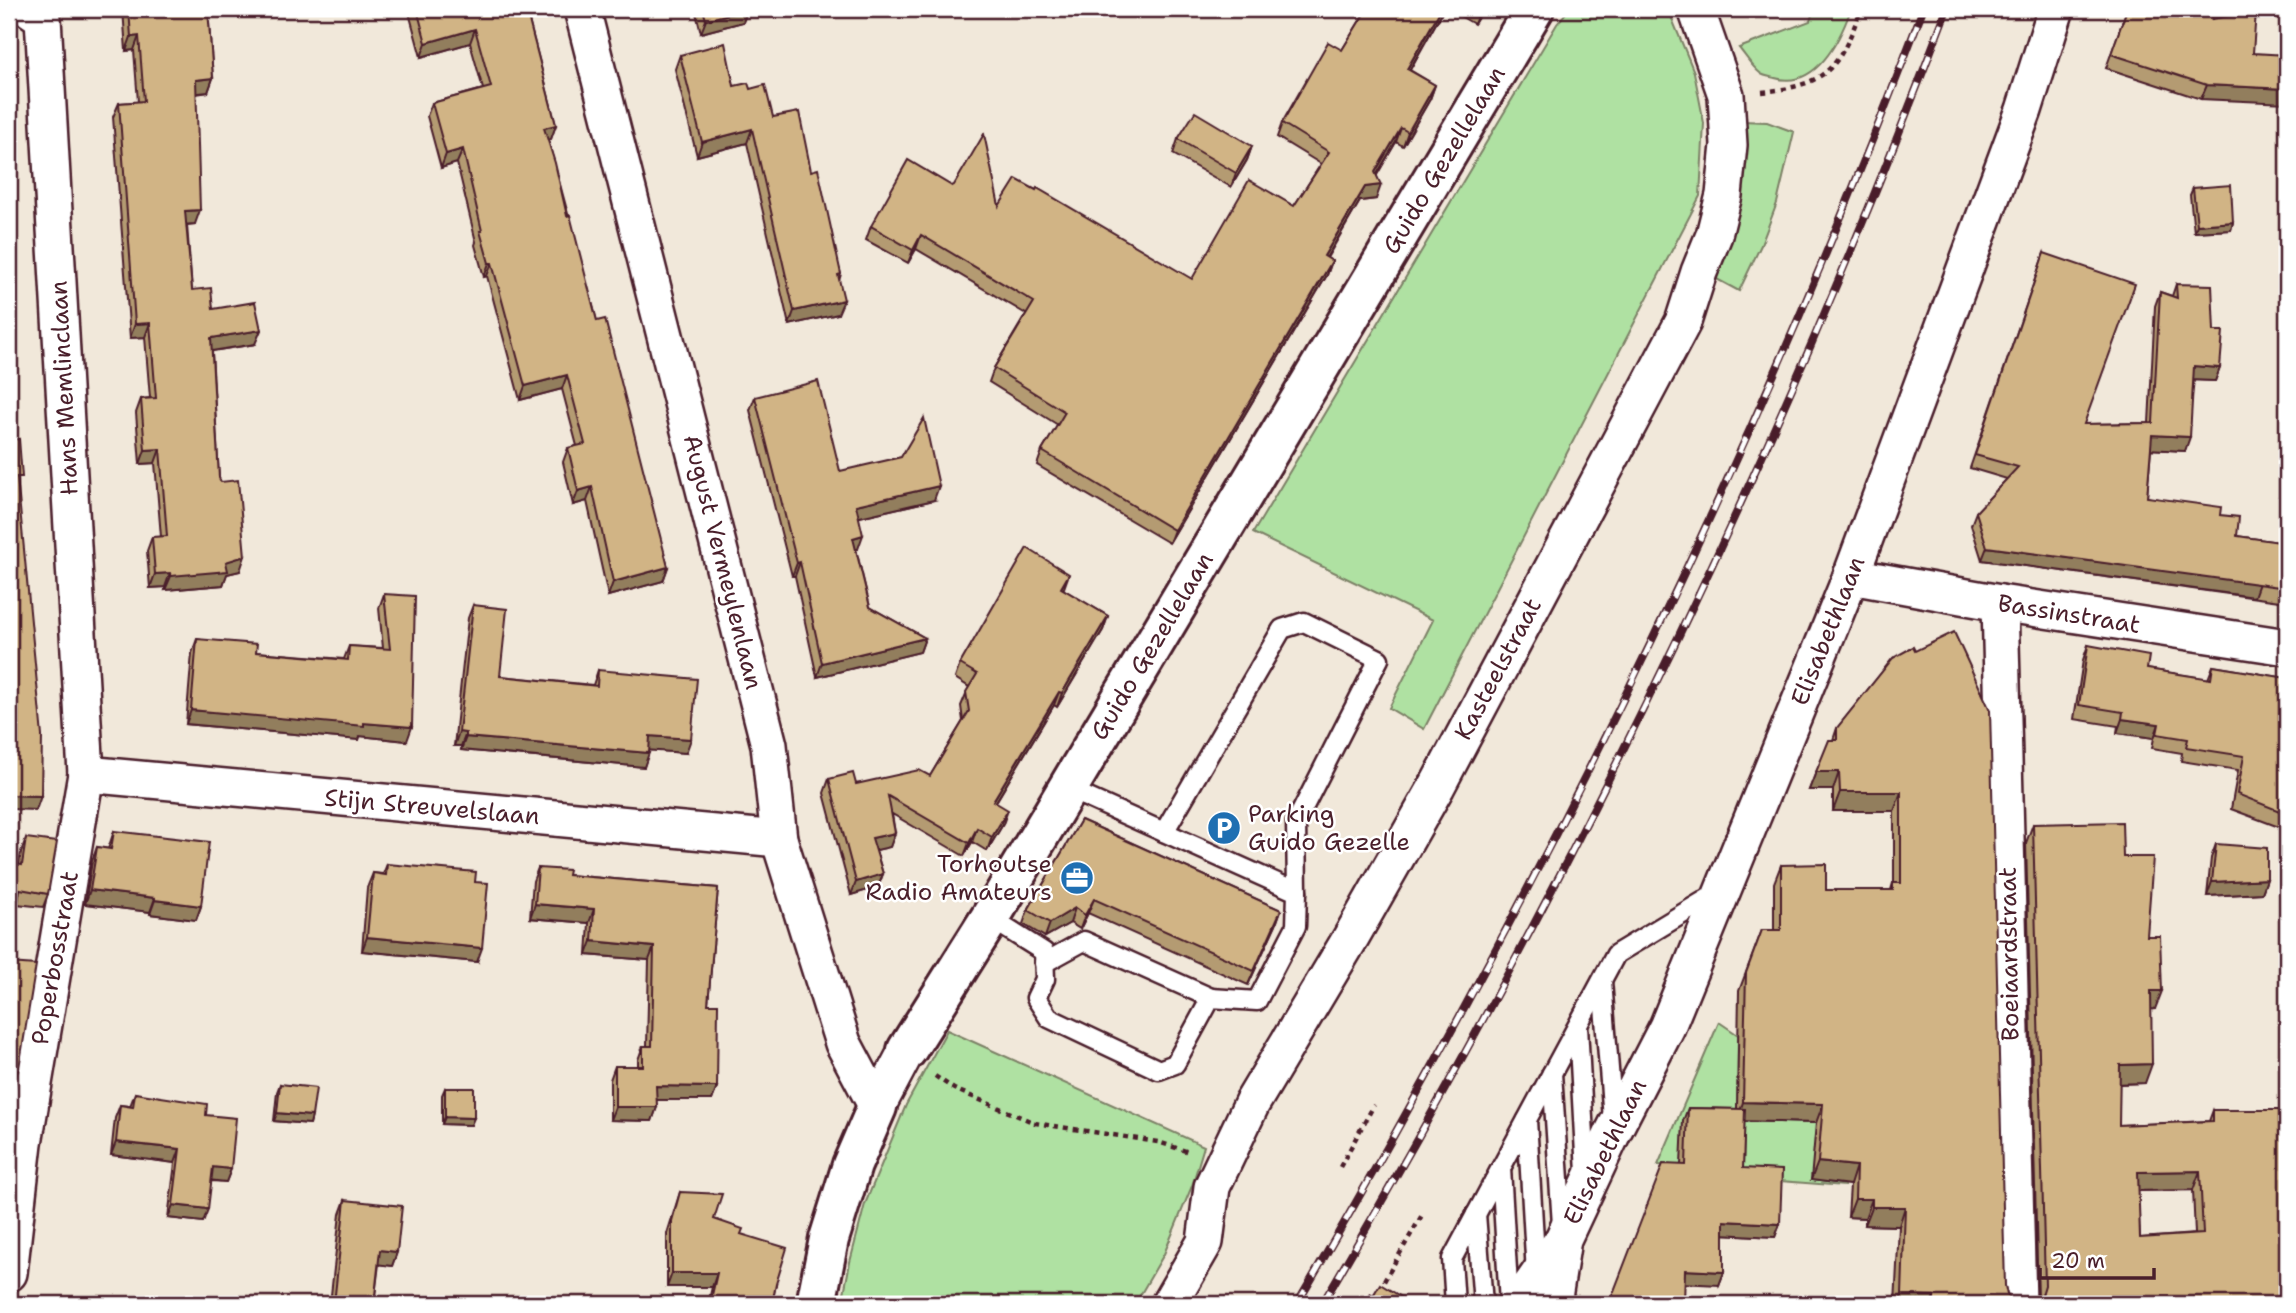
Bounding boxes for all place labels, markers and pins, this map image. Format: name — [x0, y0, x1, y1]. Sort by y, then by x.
place label: Parking Guido Gezelle — [1248, 798, 1410, 858]
parking icon: Parking Guido Gezelle — [1205, 809, 1243, 847]
place label: Torhoutse Radio Amateurs — [865, 848, 1052, 908]
office icon: Torhoutse Radio Amateurs — [1058, 859, 1096, 897]

